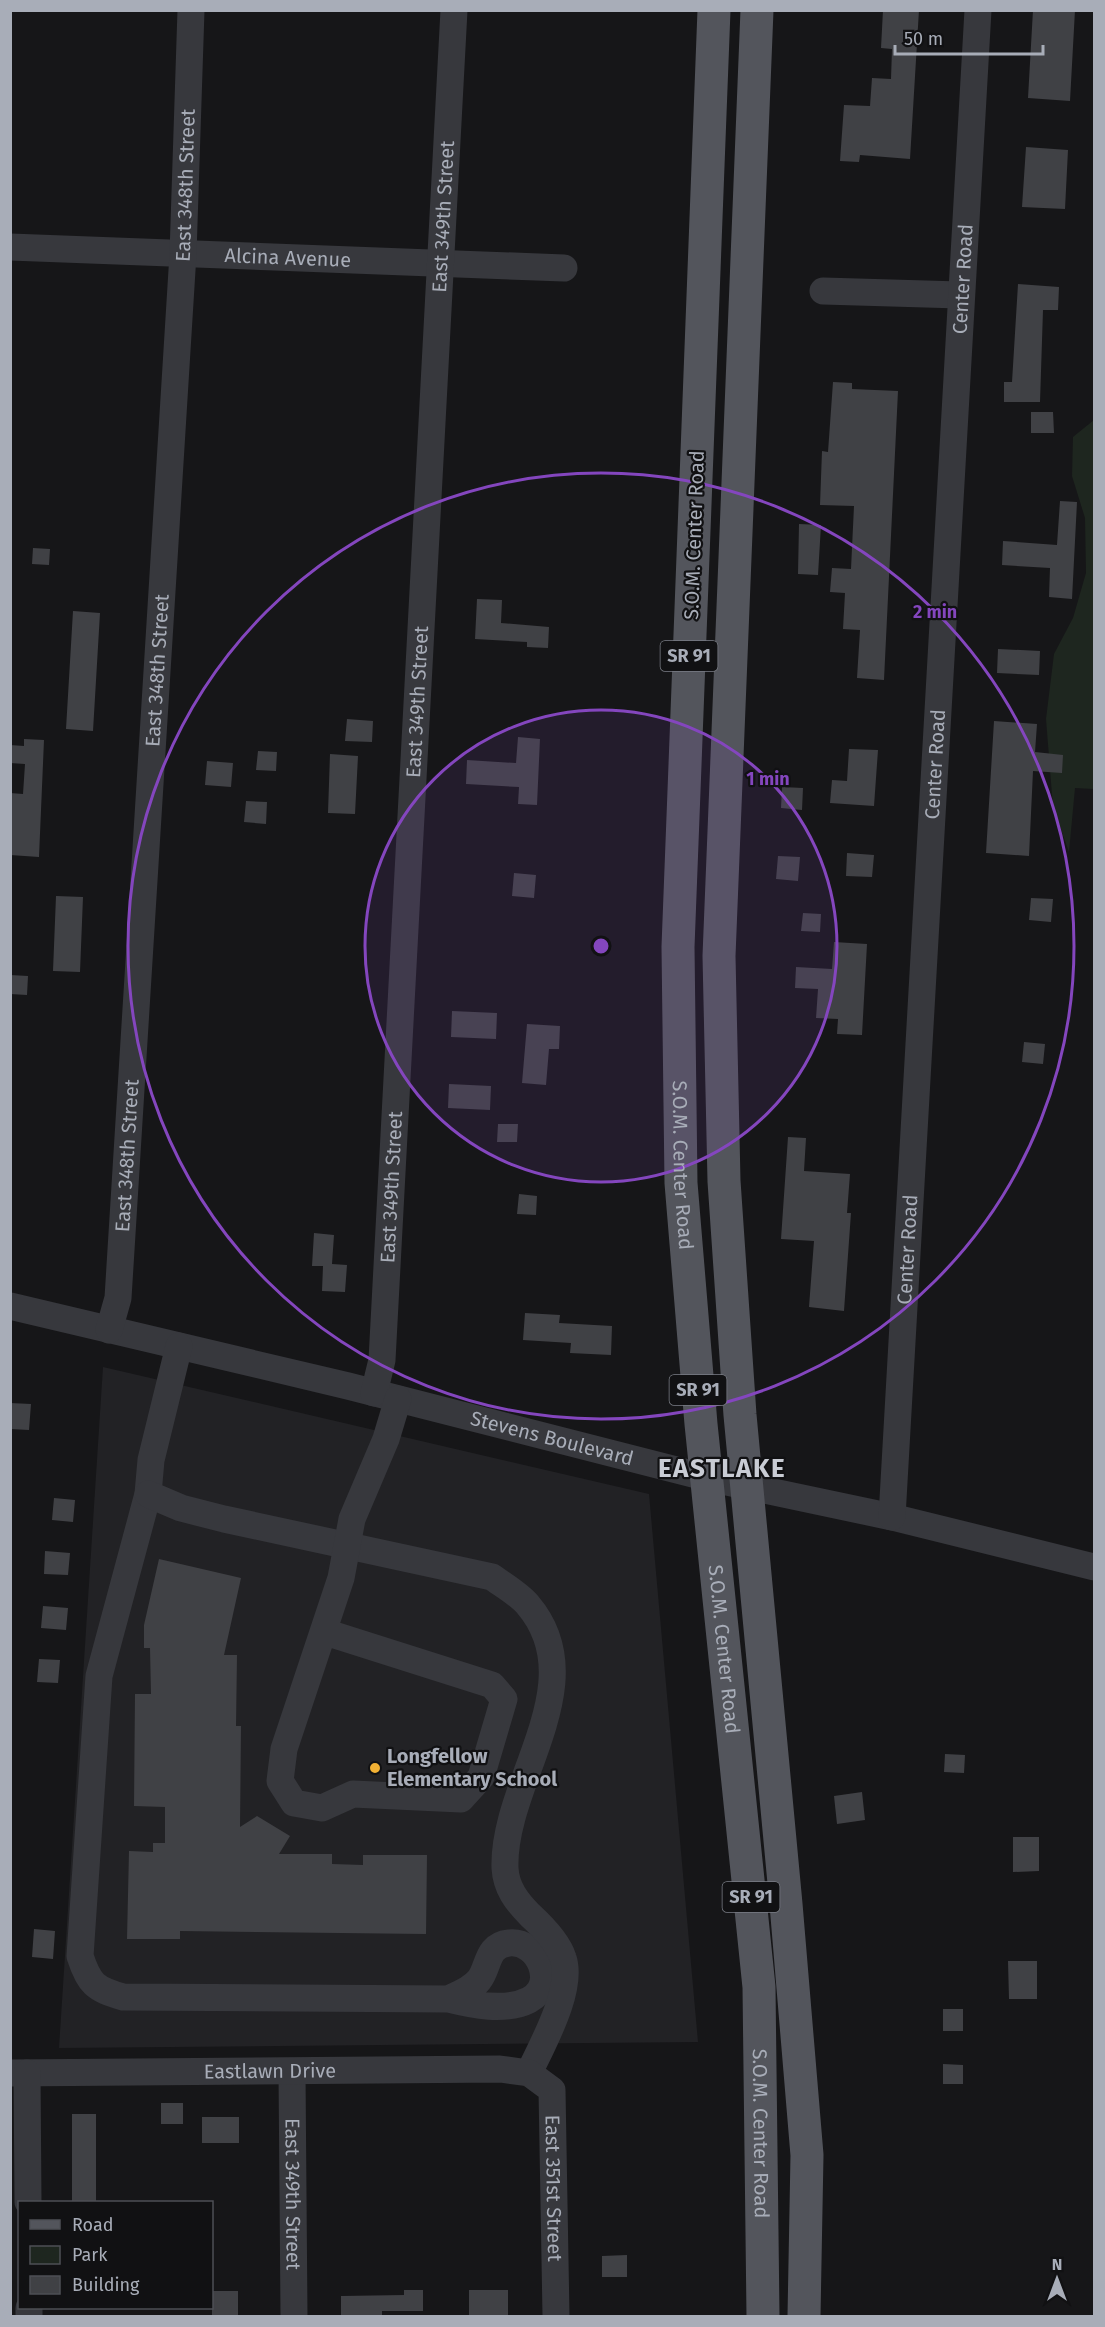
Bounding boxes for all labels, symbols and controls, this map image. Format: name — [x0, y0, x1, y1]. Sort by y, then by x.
scale bar — [895, 18, 1044, 56]
text: 50 m — [904, 28, 943, 50]
street label: East 348th Street — [171, 108, 200, 263]
street label: East 349th Street — [427, 139, 459, 293]
street label: Center Road — [948, 223, 978, 335]
street label: Alcina Avenue — [224, 243, 352, 272]
street label: S.O.M. Center Road — [679, 450, 709, 620]
street label: East 348th Street — [140, 592, 174, 748]
text: 2 min — [913, 601, 957, 623]
street label: East 349th Street — [401, 624, 433, 779]
road number: SR 91 — [660, 641, 718, 671]
street label: Center Road — [920, 708, 950, 820]
text: 1 min — [746, 768, 790, 790]
centre of rings — [591, 936, 611, 956]
street label: East 348th Street — [110, 1078, 144, 1233]
street label: S.O.M. Center Road — [668, 1080, 699, 1251]
street label: East 349th Street — [375, 1110, 407, 1264]
street label: Center Road — [892, 1194, 922, 1305]
road number: SR 91 — [670, 1375, 726, 1405]
street label: Stevens Boulevard — [468, 1406, 636, 1471]
district label: EASTLAKE — [658, 1453, 786, 1484]
street label: S.O.M. Center Road — [704, 1564, 745, 1735]
place label: Longfellow Elementary School — [387, 1744, 557, 1791]
marker: Longfellow Elementary School — [368, 1761, 382, 1775]
road number: SR 91 — [722, 1882, 780, 1912]
street label: S.O.M. Center Road — [748, 2048, 774, 2218]
street label: Eastlawn Drive — [204, 2058, 336, 2083]
street label: East 351st Street — [540, 2114, 567, 2263]
street label: East 349th Street — [280, 2118, 306, 2271]
legend — [18, 2201, 213, 2309]
text: Road — [72, 2214, 114, 2236]
text: Park — [72, 2244, 108, 2266]
north arrow — [1027, 2249, 1087, 2309]
text: N — [1052, 2255, 1062, 2274]
text: Building — [72, 2274, 140, 2296]

